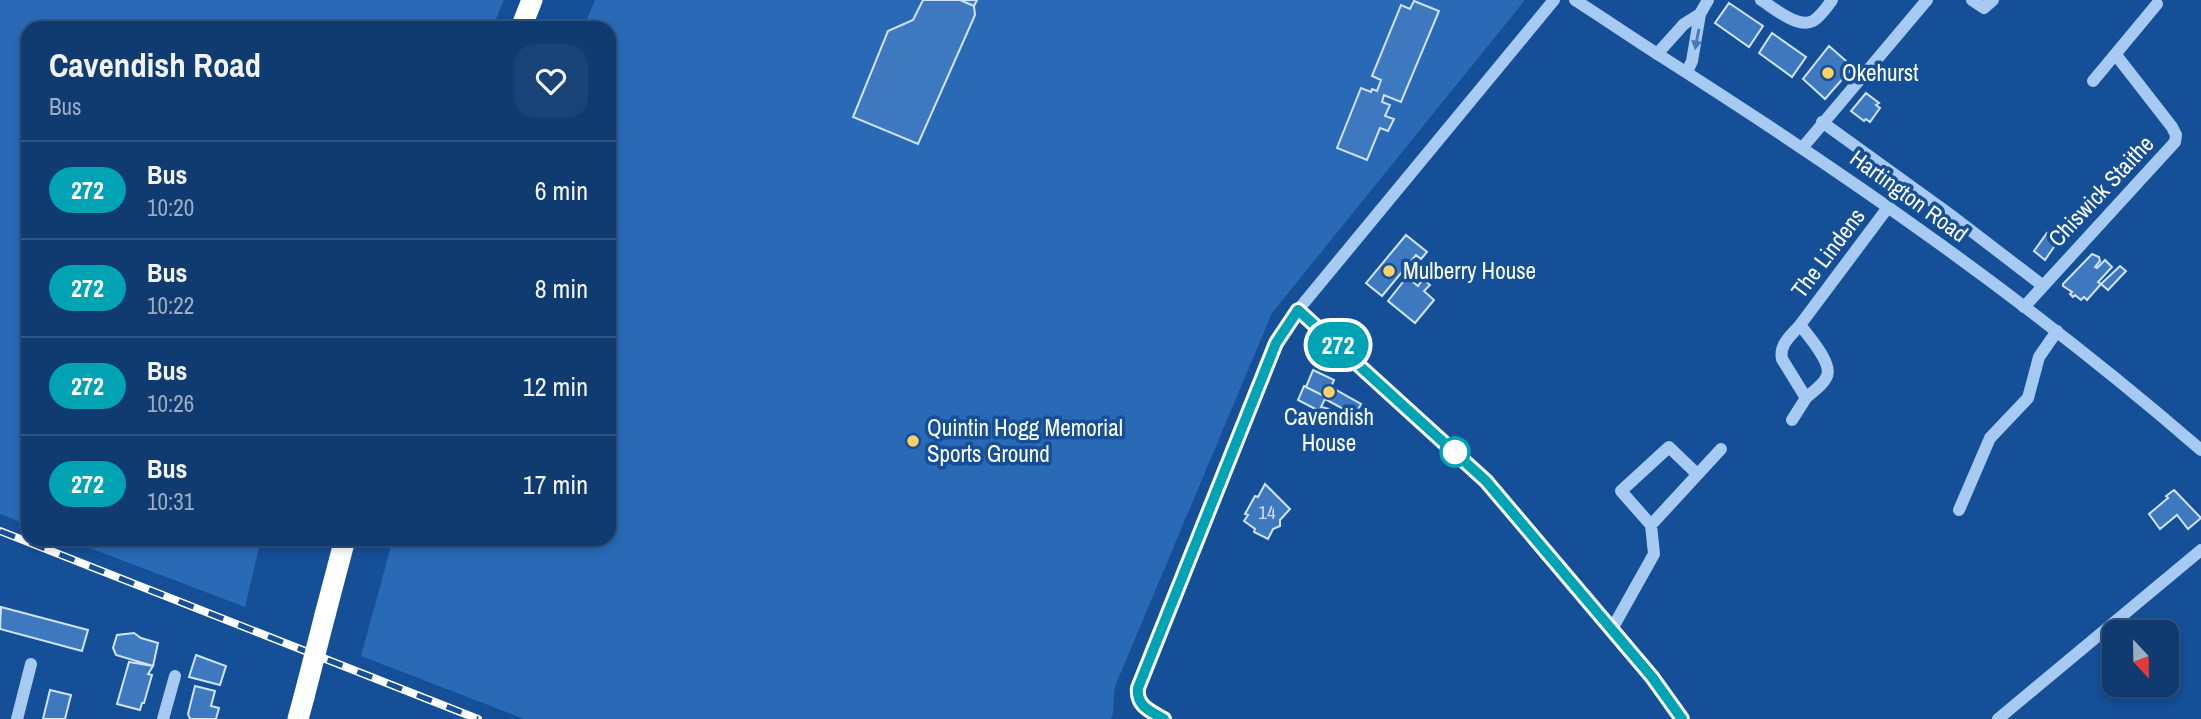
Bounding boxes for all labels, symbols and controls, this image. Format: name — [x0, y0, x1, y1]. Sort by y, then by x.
one-way arrow — [1691, 28, 1702, 50]
text: Cavendish Road — [49, 43, 261, 87]
button: heart — [514, 44, 588, 118]
place label: Okehurst — [1842, 57, 1919, 88]
marker: Okehurst — [1820, 65, 1836, 81]
text: Bus — [49, 91, 82, 122]
street label: Chiswick Staithe — [2041, 128, 2160, 253]
street label: Hartington Road — [1844, 142, 1974, 249]
text: Bus — [147, 157, 187, 192]
text: 6 min — [535, 173, 588, 208]
text: 272 — [71, 174, 104, 206]
text: 10:20 — [147, 192, 194, 223]
street label: The Lindens — [1784, 201, 1872, 304]
text: Bus — [147, 255, 187, 290]
place label: Mulberry House — [1403, 255, 1536, 286]
marker: Mulberry House — [1381, 263, 1397, 279]
text: 8 min — [535, 271, 588, 306]
text: 272 — [71, 272, 104, 304]
text: 10:22 — [147, 290, 194, 321]
line badge: 272 — [1298, 322, 1378, 368]
text: 272 — [1322, 329, 1354, 361]
text: Bus — [147, 353, 187, 388]
text: 12 min — [523, 369, 588, 404]
text: 272 — [71, 370, 104, 402]
marker: Cavendish House — [1321, 384, 1337, 400]
text: 10:26 — [147, 388, 194, 419]
place label: Cavendish House — [1284, 401, 1374, 458]
place label: Quintin Hogg Memorial Sports Ground — [927, 412, 1123, 469]
marker: Quintin Hogg Memorial Sports Ground — [905, 433, 921, 449]
unlabelled marker — [1440, 437, 1470, 467]
text: Bus — [147, 451, 187, 486]
text: 17 min — [523, 467, 588, 502]
text: 272 — [71, 468, 104, 500]
text: 10:31 — [147, 486, 194, 517]
house number: 14 — [1258, 499, 1276, 525]
north arrow — [2102, 620, 2179, 696]
map controls — [2102, 620, 2179, 697]

